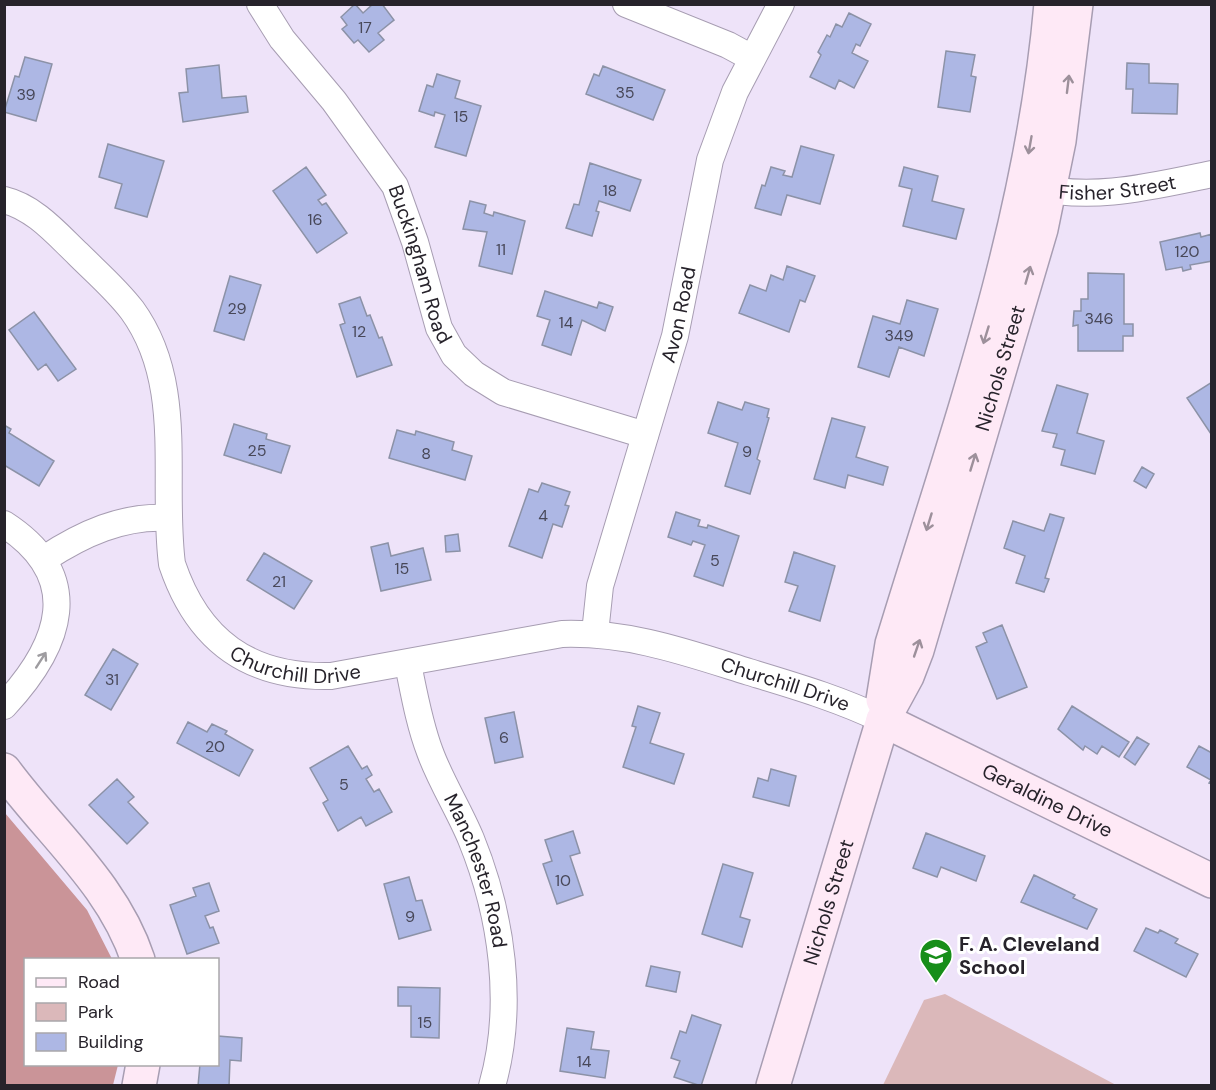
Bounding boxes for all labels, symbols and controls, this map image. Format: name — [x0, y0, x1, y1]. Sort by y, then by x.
house number: 17 — [358, 17, 372, 38]
one-way arrow — [1062, 74, 1073, 94]
house number: 35 — [615, 82, 635, 103]
house number: 39 — [16, 84, 36, 105]
house number: 15 — [454, 106, 468, 127]
one-way arrow — [1025, 135, 1036, 155]
street label: Fisher Street — [1058, 169, 1178, 206]
house number: 18 — [603, 180, 617, 201]
street label: Buckingham Road — [383, 181, 458, 348]
house number: 16 — [307, 209, 323, 230]
house number: 11 — [496, 239, 506, 260]
house number: 120 — [1175, 241, 1200, 262]
street label: Avon Road — [655, 264, 702, 366]
one-way arrow — [1023, 265, 1034, 284]
house number: 29 — [227, 298, 247, 319]
street label: Nichols Street — [969, 302, 1031, 434]
house number: 346 — [1084, 308, 1114, 329]
house number: 14 — [559, 312, 574, 333]
house number: 12 — [352, 321, 366, 342]
house number: 349 — [884, 325, 914, 346]
one-way arrow — [980, 325, 991, 344]
house number: 25 — [248, 440, 266, 461]
house number: 9 — [742, 441, 752, 462]
house number: 8 — [421, 443, 431, 464]
one-way arrow — [968, 452, 979, 471]
house number: 4 — [538, 505, 548, 526]
one-way arrow — [923, 512, 934, 531]
house number: 5 — [710, 550, 720, 571]
house number: 15 — [395, 558, 409, 579]
house number: 21 — [272, 571, 286, 592]
one-way arrow — [912, 639, 923, 658]
street label: Churchill Drive — [225, 640, 363, 689]
one-way arrow — [34, 651, 47, 668]
street label: Churchill Drive — [718, 651, 854, 717]
house number: 31 — [105, 669, 119, 690]
house number: 6 — [499, 727, 509, 748]
house number: 20 — [205, 736, 225, 757]
street label: Geraldine Drive — [978, 757, 1117, 843]
house number: 5 — [339, 774, 349, 795]
street label: Manchester Road — [438, 789, 513, 949]
street label: Nichols Street — [797, 836, 859, 968]
house number: 10 — [555, 870, 571, 891]
house number: 9 — [405, 906, 415, 927]
place label: F. A. Cleveland School — [959, 931, 1100, 980]
school or university icon: F. A. Cleveland School — [918, 937, 954, 984]
legend — [24, 958, 219, 1066]
text: Road — [78, 970, 120, 994]
text: Park — [78, 1000, 114, 1024]
house number: 15 — [418, 1012, 432, 1033]
text: Building — [78, 1030, 143, 1054]
house number: 14 — [577, 1051, 592, 1072]

